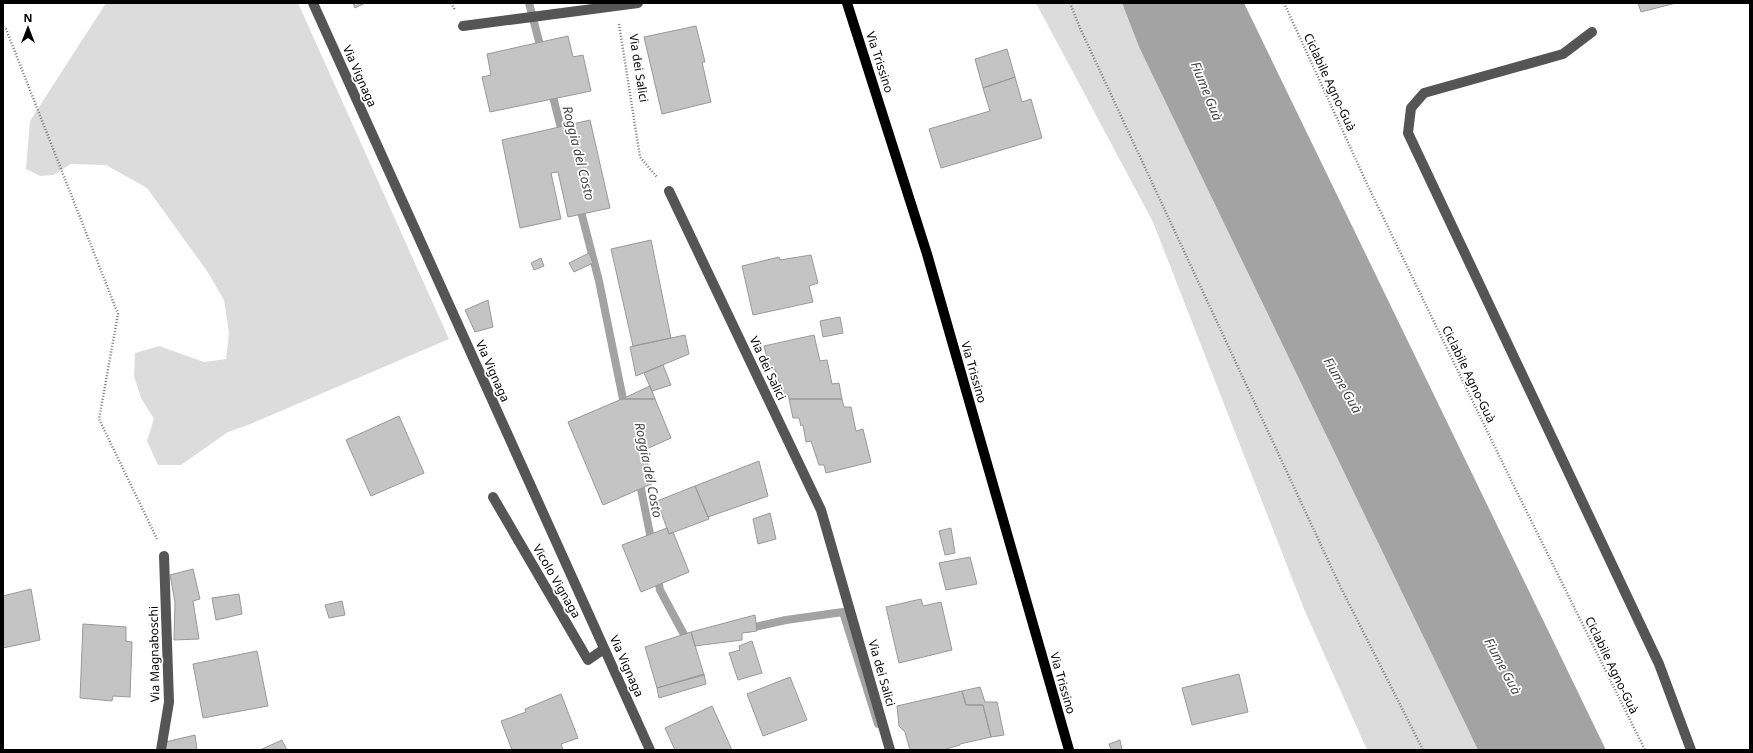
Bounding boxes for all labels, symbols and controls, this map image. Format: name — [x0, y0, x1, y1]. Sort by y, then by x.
north arrow — [8, 8, 48, 48]
text: N — [24, 10, 32, 25]
street label: Via Trissino — [862, 29, 898, 95]
street label: Ciclabile Agno-Guà — [1300, 30, 1360, 134]
street label: Via dei Salici — [625, 33, 653, 103]
street label: Via Vignaga — [339, 42, 381, 110]
water label: Fiume Guà — [1187, 59, 1227, 124]
water label: Roggia del Costo — [559, 104, 599, 202]
street label: Ciclabile Agno-Guà — [1438, 323, 1500, 425]
street label: Via dei Salici — [746, 333, 790, 403]
street label: Via Vignaga — [472, 337, 514, 405]
street label: Via Trissino — [957, 339, 991, 405]
water label: Fiume Guà — [1320, 354, 1367, 417]
water label: Roggia del Costo — [631, 421, 667, 519]
street label: Vicolo Vignaga — [529, 541, 585, 621]
street label: Via Magnaboschi — [145, 606, 163, 702]
street label: Ciclabile Agno-Guà — [1581, 614, 1643, 716]
street label: Via Vignaga — [606, 632, 648, 700]
water label: Fiume Guà — [1480, 634, 1526, 698]
street label: Via dei Salici — [864, 638, 900, 708]
street label: Via Trissino — [1046, 650, 1080, 716]

